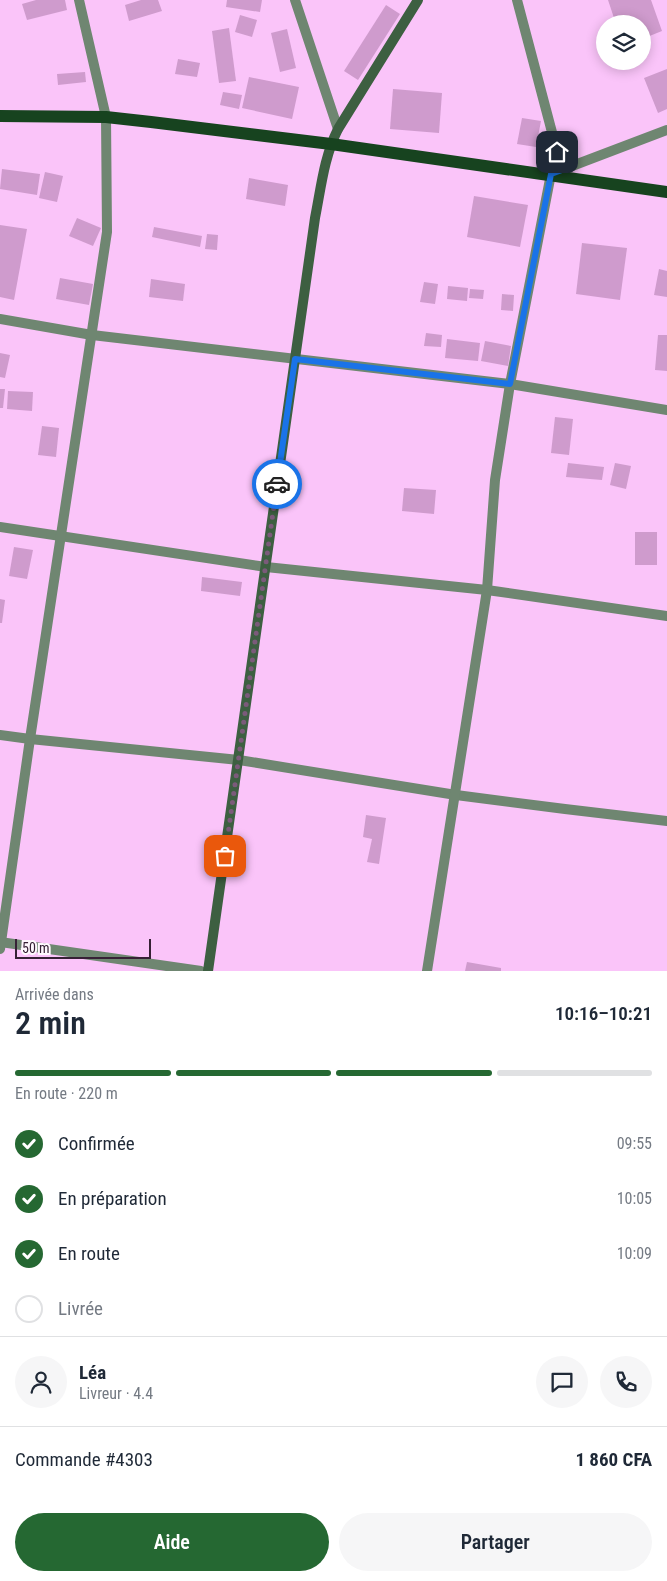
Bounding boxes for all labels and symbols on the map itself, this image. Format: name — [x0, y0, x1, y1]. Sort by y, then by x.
pin — [536, 131, 578, 173]
courier — [252, 459, 302, 509]
pin — [204, 835, 246, 877]
scale bar — [15, 936, 151, 959]

